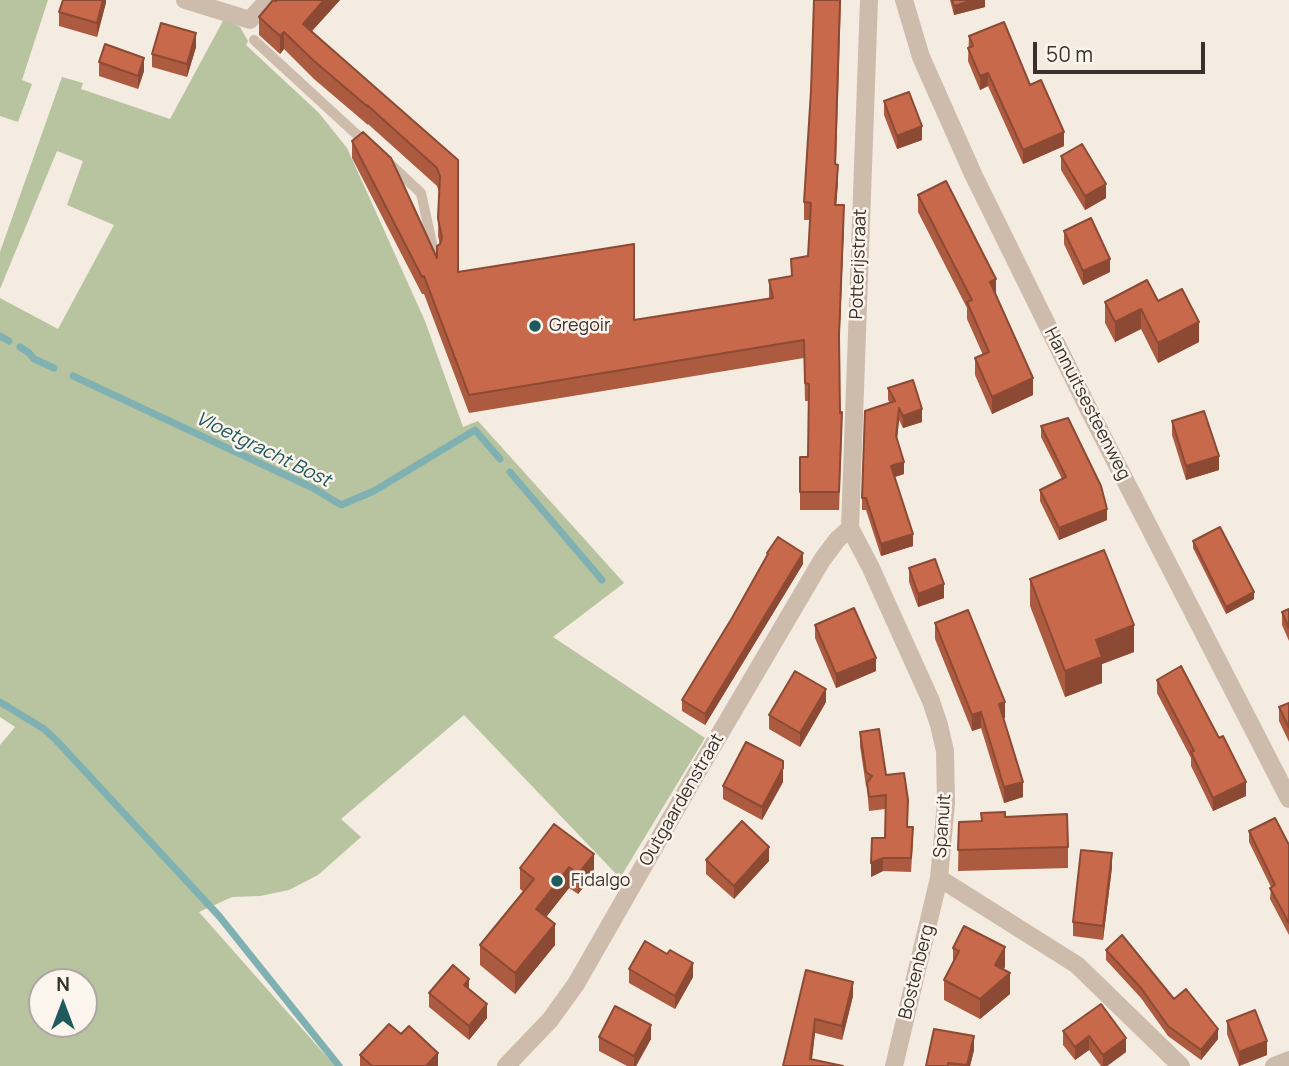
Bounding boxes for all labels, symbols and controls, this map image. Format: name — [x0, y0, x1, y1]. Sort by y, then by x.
scale bar — [1037, 28, 1208, 72]
text: 50 m — [1046, 40, 1093, 68]
street label: Potterijstraat — [846, 208, 872, 320]
place label: Gregoir — [549, 315, 611, 337]
marker: Gregoir — [527, 318, 543, 334]
street label: Hannuitsesteenweg — [1039, 324, 1135, 484]
water label: Vloetgracht Bost — [192, 407, 334, 493]
street label: Outgaardenstraat — [635, 730, 729, 870]
street label: Spanuit — [930, 793, 956, 859]
place label: Fidalgo — [571, 870, 630, 892]
marker: Fidalgo — [549, 873, 565, 889]
street label: Bostenberg — [895, 922, 939, 1022]
north arrow — [28, 968, 98, 1038]
text: N — [56, 971, 70, 997]

